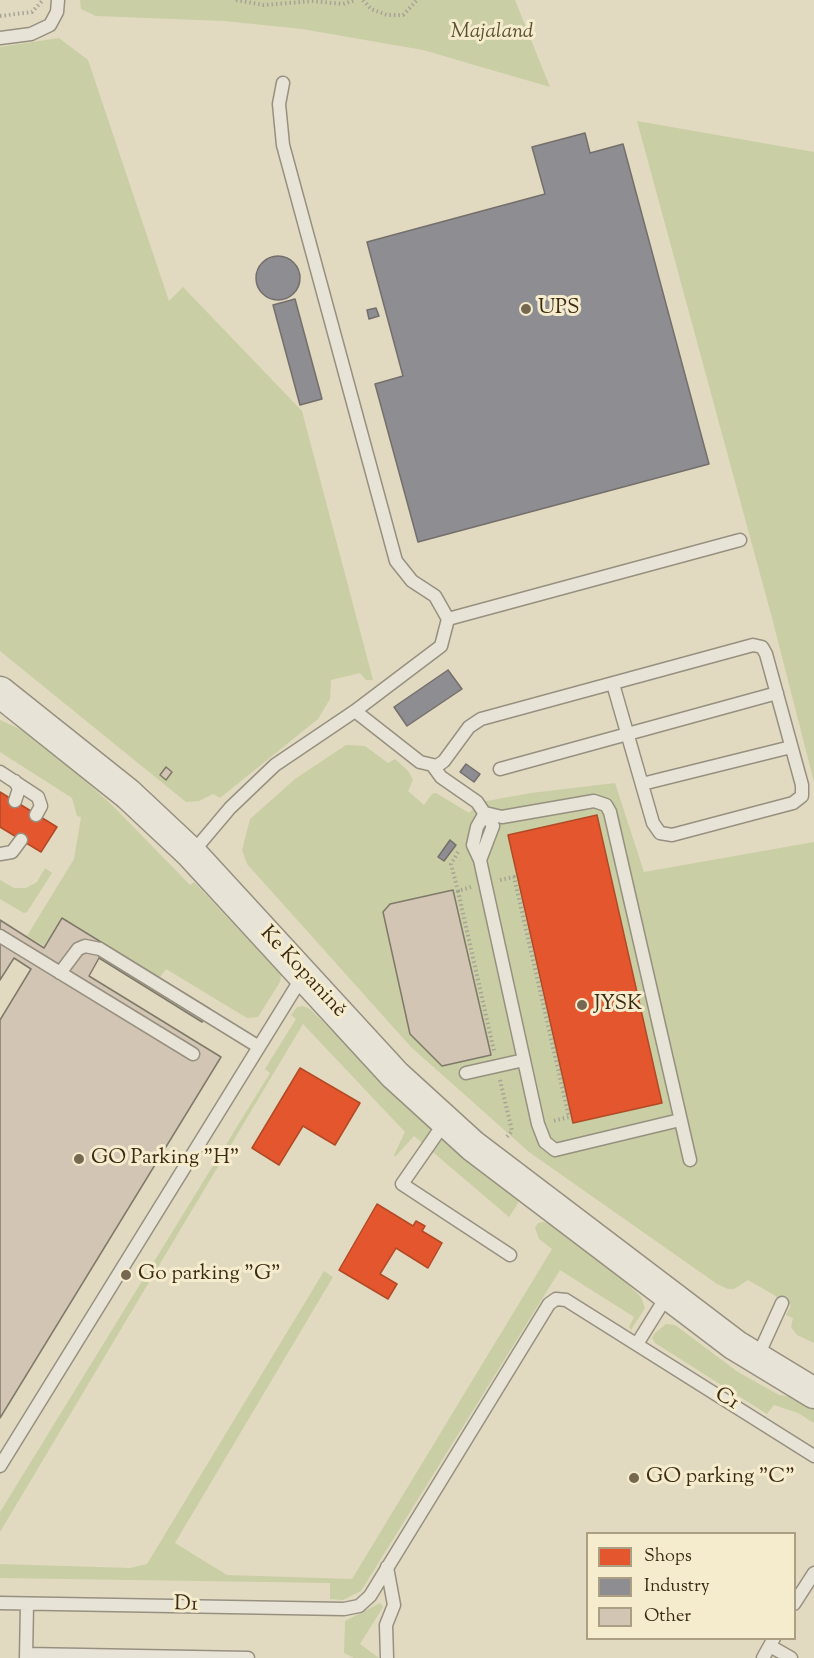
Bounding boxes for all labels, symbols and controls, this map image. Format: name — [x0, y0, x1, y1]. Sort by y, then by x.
park label: Majaland — [451, 20, 533, 46]
place label: UPS — [538, 296, 579, 322]
marker: UPS — [519, 302, 533, 316]
street label: Ke Kopanině — [253, 922, 351, 1024]
place label: JYSK — [594, 992, 642, 1018]
marker: JYSK — [575, 998, 589, 1012]
place label: GO Parking "H" — [91, 1146, 239, 1172]
marker: GO Parking "H" — [72, 1152, 86, 1166]
place label: Go parking "G" — [138, 1262, 281, 1288]
marker: Go parking "G" — [119, 1268, 133, 1282]
street label: C1 — [709, 1383, 743, 1417]
place label: GO parking "C" — [646, 1465, 795, 1491]
marker: GO parking "C" — [627, 1471, 641, 1485]
legend — [586, 1532, 796, 1640]
text: Shops — [644, 1544, 692, 1570]
text: Industry — [644, 1574, 710, 1600]
street label: D1 — [174, 1593, 198, 1619]
text: Other — [644, 1604, 691, 1630]

